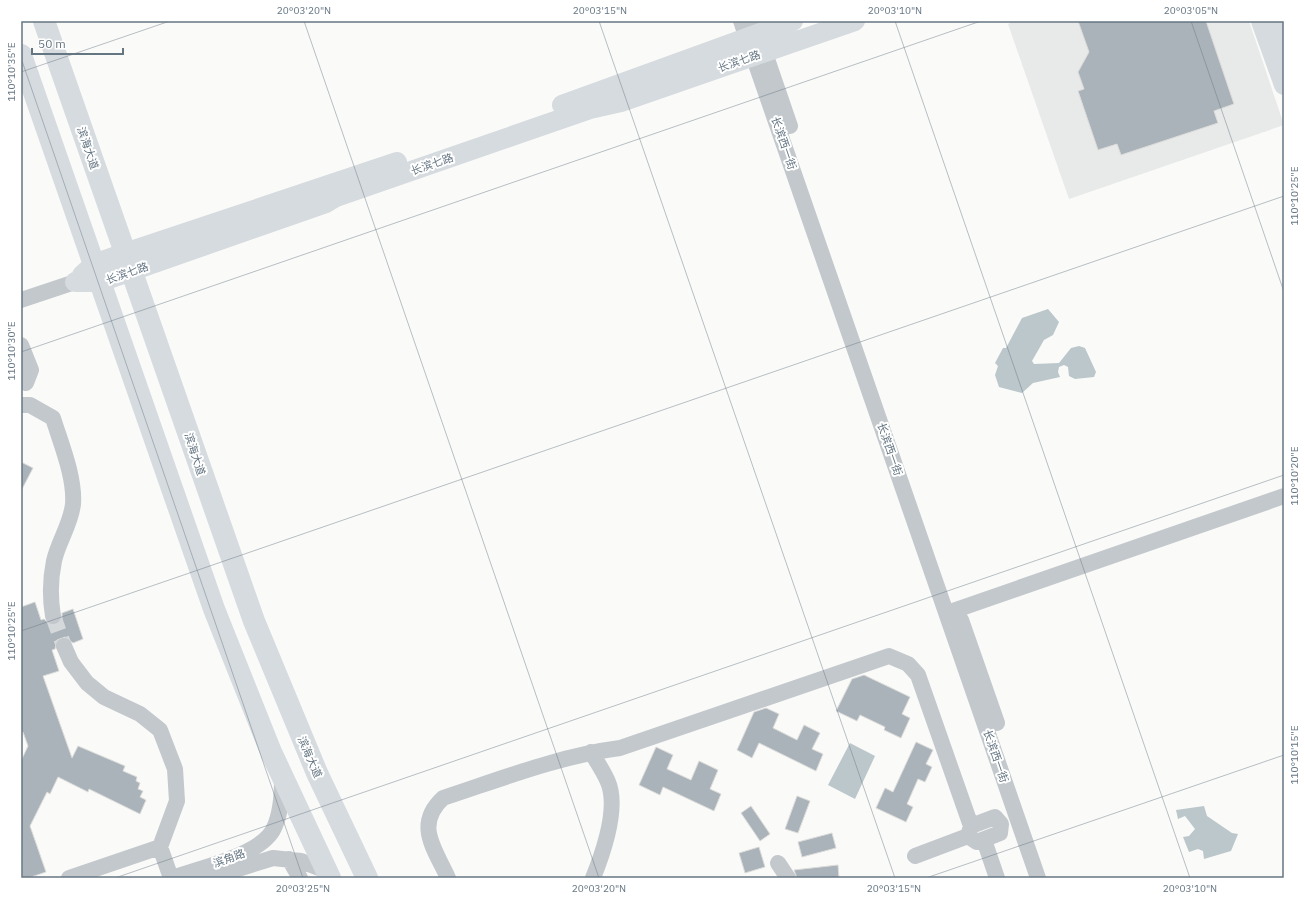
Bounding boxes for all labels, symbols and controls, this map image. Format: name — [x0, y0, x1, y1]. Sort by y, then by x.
text: 20°03'20"N — [277, 4, 331, 17]
text: 20°03'15"N — [573, 4, 627, 17]
text: 20°03'10"N — [868, 4, 922, 17]
text: 20°03'05"N — [1164, 4, 1218, 17]
scale bar — [32, 30, 123, 56]
text: 50 m — [38, 36, 66, 51]
text: 110°10'35"E — [5, 42, 18, 102]
street label: 长滨七路 — [716, 47, 762, 75]
street label: 长滨西一街 — [768, 115, 800, 171]
street label: 滨海大道 — [74, 125, 102, 171]
street label: 长滨七路 — [409, 150, 455, 178]
text: 110°10'25"E — [1288, 166, 1301, 226]
street label: 长滨七路 — [104, 259, 150, 287]
text: 110°10'30"E — [5, 321, 18, 381]
street label: 长滨西一街 — [874, 421, 906, 477]
street label: 滨海大道 — [182, 431, 208, 477]
text: 110°10'20"E — [1288, 446, 1301, 506]
text: 110°10'25"E — [5, 601, 18, 661]
text: 110°10'15"E — [1288, 725, 1301, 785]
street label: 长滨西一街 — [980, 728, 1012, 784]
street label: 滨海大道 — [295, 734, 325, 780]
street label: 滨角路 — [211, 846, 247, 870]
text: 20°03'25"N — [276, 882, 330, 895]
text: 20°03'20"N — [572, 882, 626, 895]
text: 20°03'15"N — [867, 882, 921, 895]
text: 20°03'10"N — [1163, 882, 1217, 895]

